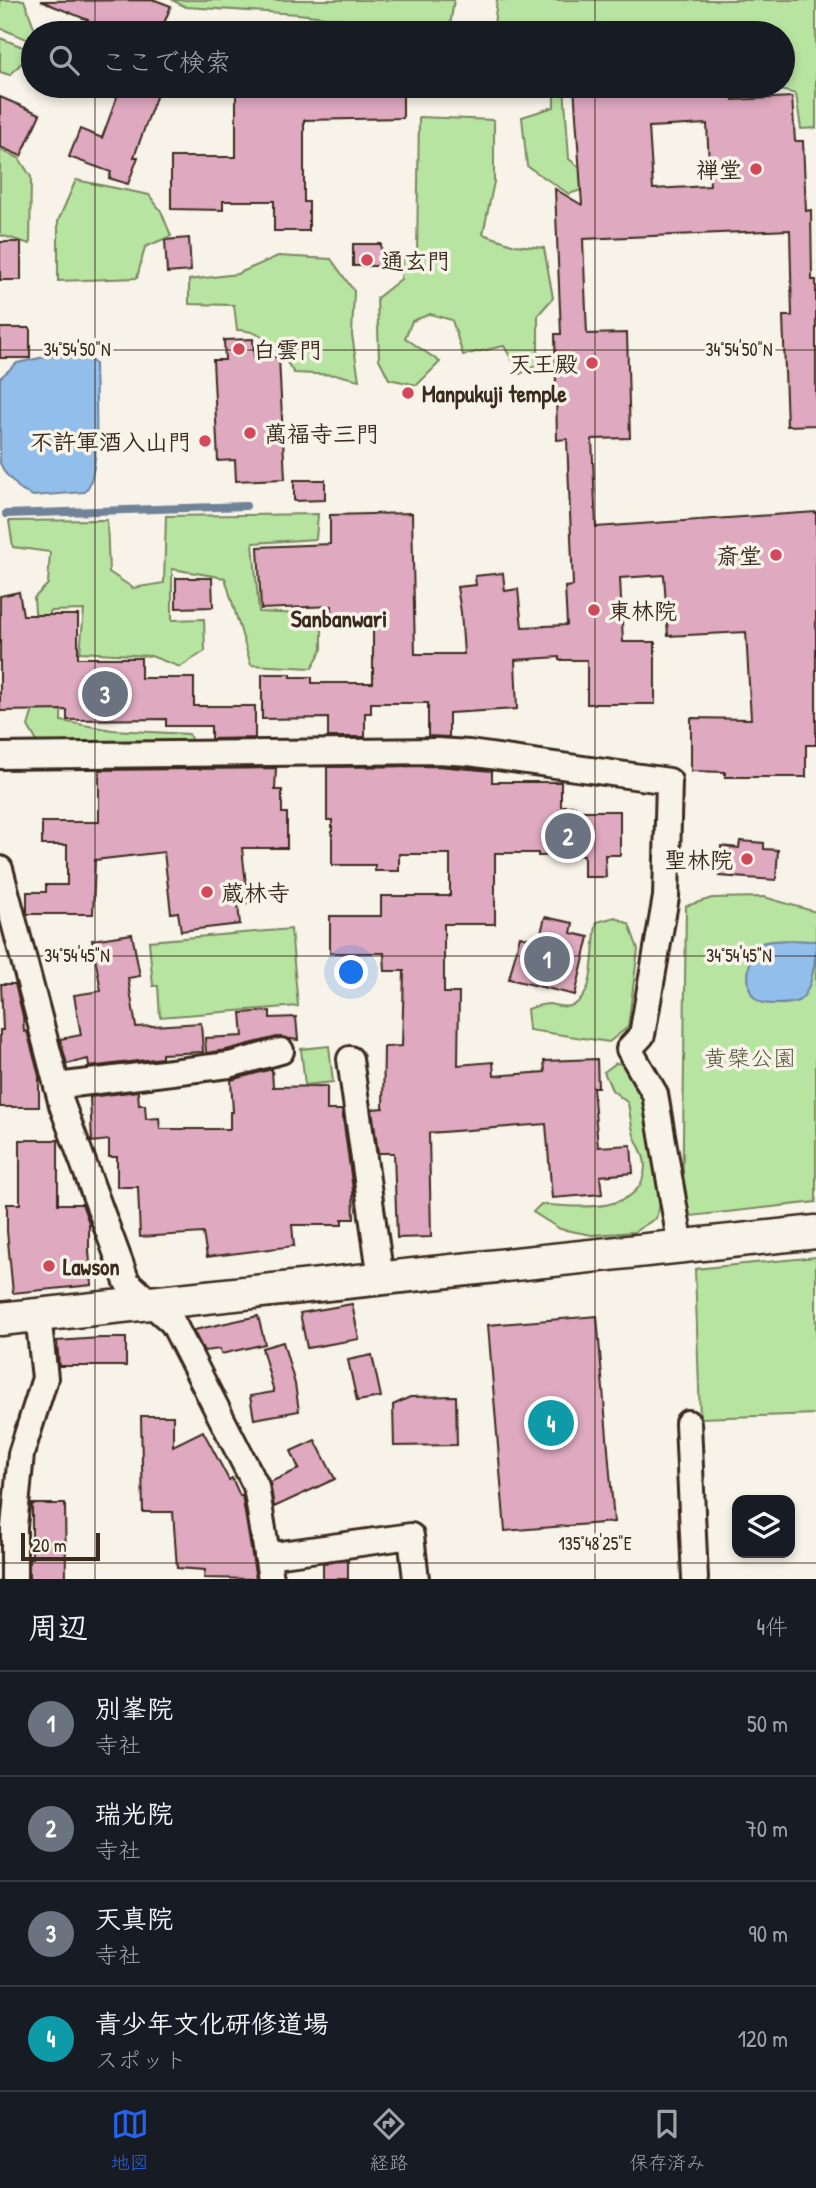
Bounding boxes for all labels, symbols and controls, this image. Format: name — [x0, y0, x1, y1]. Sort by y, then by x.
search box — [21, 21, 795, 98]
icon: search — [45, 41, 83, 79]
text: ここで検索 — [101, 44, 231, 79]
place label: 禅堂 — [696, 154, 742, 185]
marker: 禅堂 — [748, 161, 764, 177]
place label: 通玄門 — [381, 245, 450, 276]
marker: 通玄門 — [359, 252, 375, 268]
place label: 白雲門 — [253, 334, 322, 365]
text: 34°54'50"N — [43, 337, 111, 362]
text: 34°54'50"N — [705, 337, 773, 362]
marker: 白雲門 — [231, 341, 247, 357]
place label: 天王殿 — [509, 348, 578, 379]
marker: 天王殿 — [584, 355, 600, 371]
place label: Manpukuji temple — [422, 378, 567, 410]
marker: Manpukuji temple — [400, 385, 416, 401]
place label: 萬福寺三門 — [264, 418, 379, 449]
marker: 萬福寺三門 — [242, 425, 258, 441]
place label: 不許軍酒入山門 — [30, 426, 191, 457]
marker: 不許軍酒入山門 — [197, 433, 213, 449]
place label: 斎堂 — [716, 540, 762, 571]
marker: 斎堂 — [768, 547, 784, 563]
place label: 東林院 — [608, 595, 677, 626]
district label: Sanbanwari — [291, 602, 387, 634]
marker: 東林院 — [586, 602, 602, 618]
pin: 3 — [82, 668, 128, 720]
pin: 2 — [545, 810, 591, 862]
place label: 聖林院 — [664, 844, 733, 875]
marker: 聖林院 — [739, 851, 755, 867]
place label: 蔵林寺 — [221, 877, 290, 908]
marker: 蔵林寺 — [199, 884, 215, 900]
pin: 1 — [524, 933, 570, 985]
text: 34°54'45"N — [44, 943, 110, 968]
text: 34°54'45"N — [706, 943, 772, 968]
your location — [334, 955, 368, 989]
park label: 黄檗公園 — [704, 1042, 796, 1073]
place label: Lawson — [63, 1251, 120, 1282]
marker: Lawson — [41, 1258, 57, 1274]
pin: 4 — [528, 1397, 574, 1449]
map controls — [732, 1495, 795, 1558]
button: layers — [732, 1495, 795, 1558]
scale bar — [21, 1530, 100, 1562]
text: 135°48'25"E — [558, 1531, 632, 1556]
text: 20 m — [32, 1532, 67, 1558]
text: 周辺 — [28, 1607, 88, 1647]
text: 4件 — [756, 1611, 788, 1642]
text: 別峯院 — [95, 1691, 173, 1726]
text: 1 — [47, 1708, 55, 1739]
text: 50 m — [747, 1708, 788, 1739]
text: 寺社 — [95, 1729, 141, 1760]
text: 瑞光院 — [95, 1796, 173, 1831]
text: 2 — [46, 1813, 56, 1844]
text: 70 m — [745, 1813, 788, 1844]
text: 寺社 — [95, 1834, 141, 1865]
text: 天真院 — [95, 1901, 173, 1936]
text: 3 — [46, 1918, 56, 1949]
text: 90 m — [748, 1918, 788, 1949]
text: 寺社 — [95, 1939, 141, 1970]
text: 青少年文化研修道場 — [95, 2006, 329, 2041]
text: 4 — [47, 2023, 55, 2054]
text: 120 m — [738, 2023, 788, 2054]
text: スポット — [95, 2044, 187, 2075]
tab: 地図 — [111, 2105, 149, 2175]
tab: 経路 — [370, 2105, 408, 2175]
tab: 保存済み — [629, 2105, 705, 2175]

